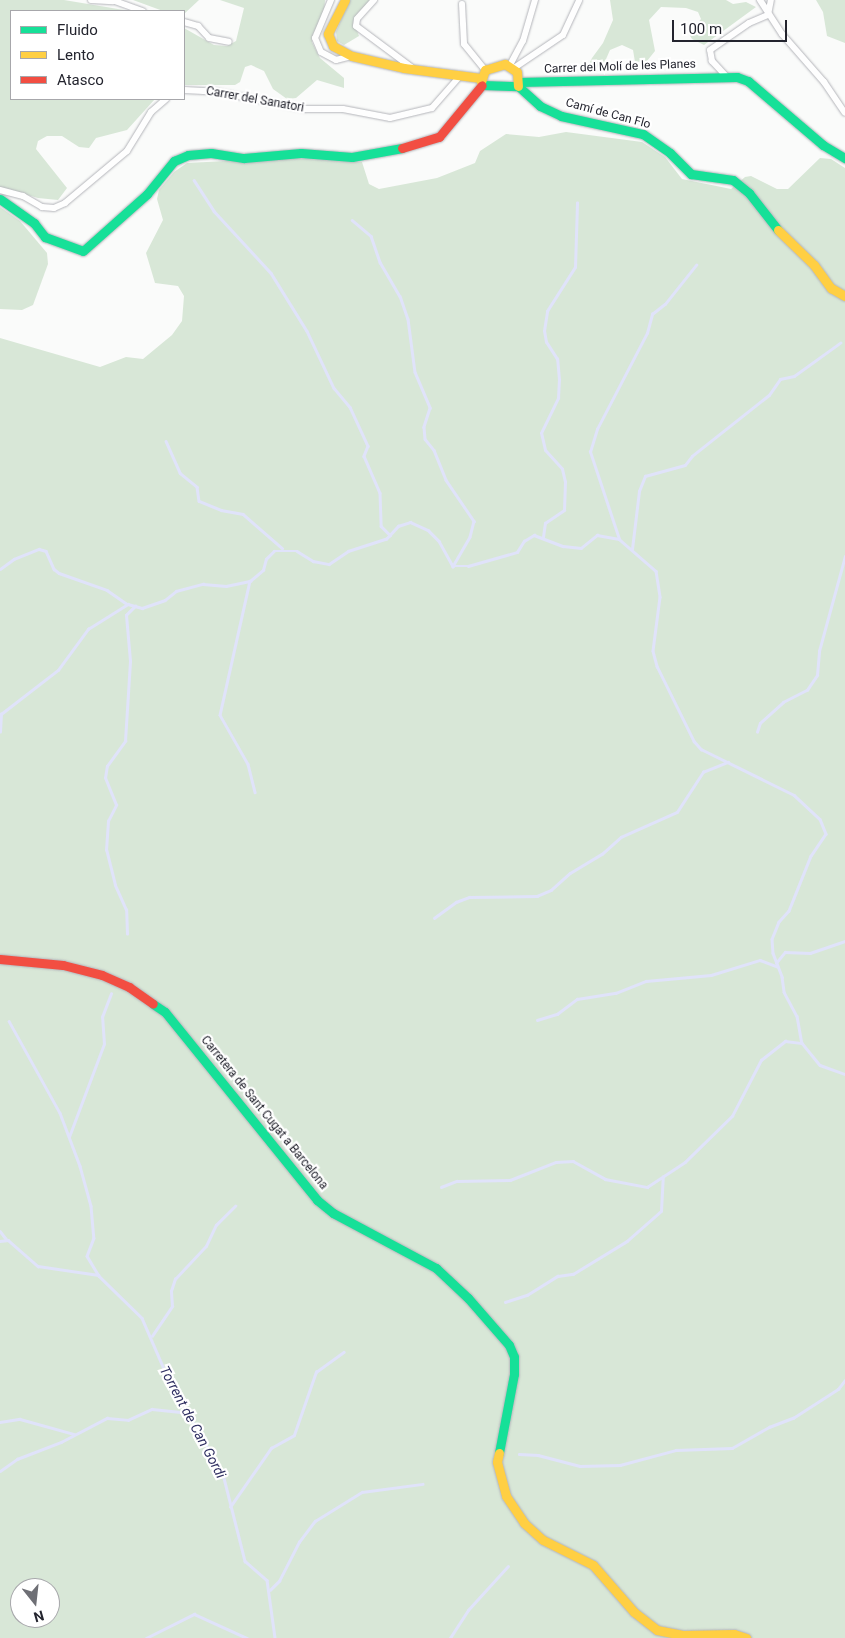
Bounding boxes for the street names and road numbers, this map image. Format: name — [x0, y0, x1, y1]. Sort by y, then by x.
street label: Carrer del Molí de les Planes — [544, 57, 696, 77]
street label: Carrer del Sanatori — [205, 84, 305, 116]
street label: Camí de Can Flo — [564, 96, 652, 132]
street label: Carretera de Sant Cugat a Barcelona — [198, 1033, 330, 1193]

